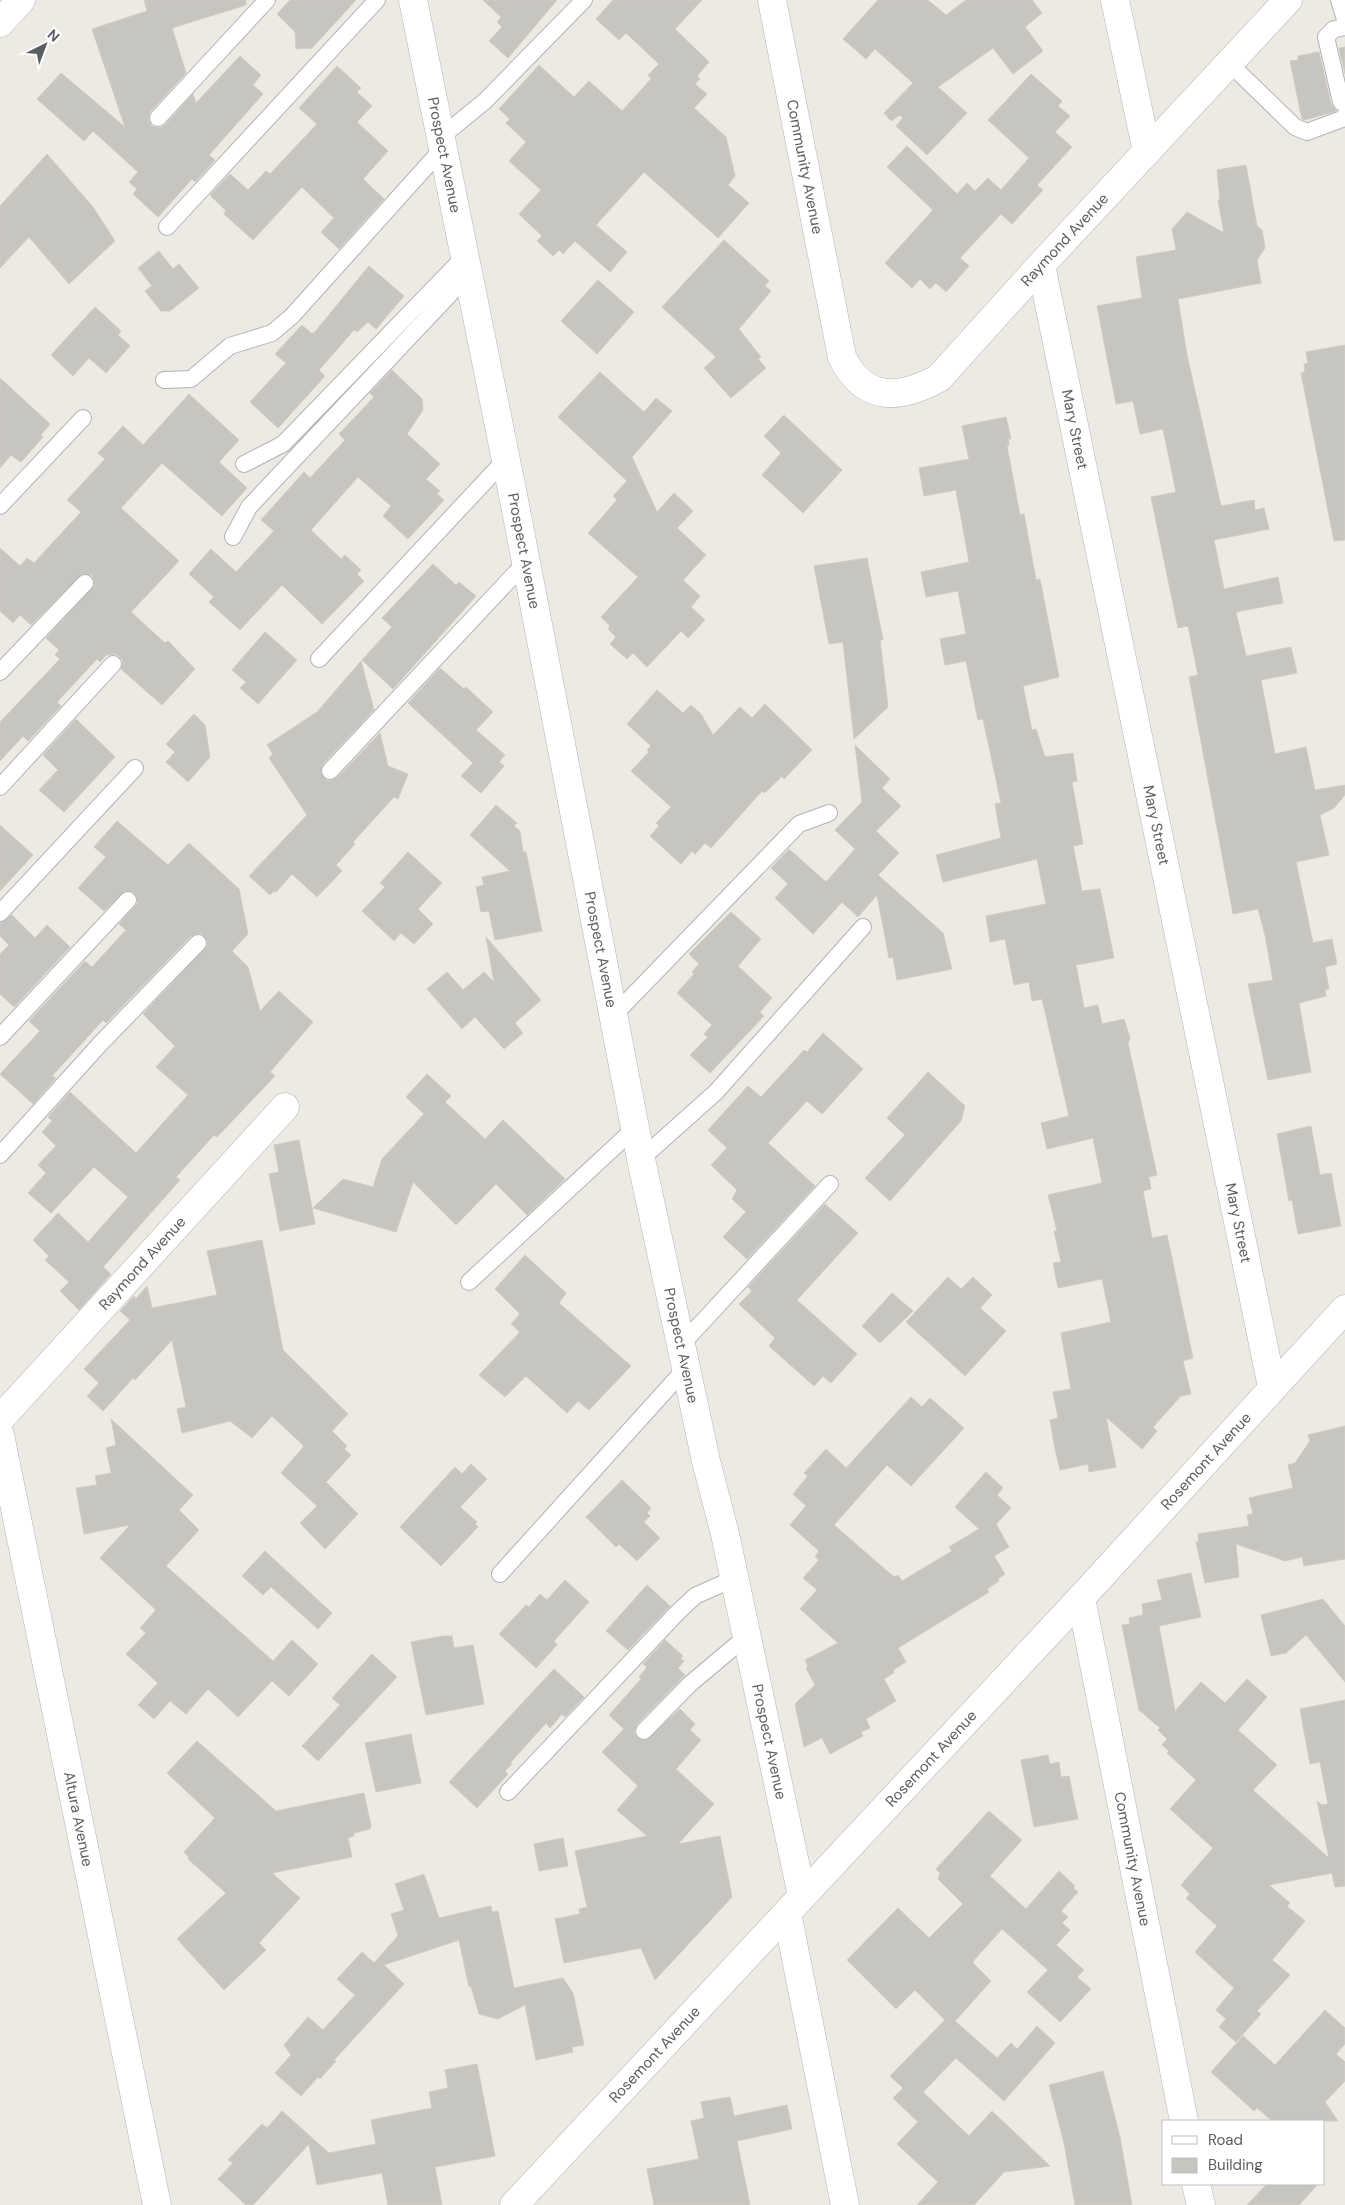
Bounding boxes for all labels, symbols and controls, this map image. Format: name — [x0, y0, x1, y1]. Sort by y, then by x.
north arrow — [20, 20, 70, 70]
text: N — [44, 25, 64, 45]
street label: Prospect Avenue — [423, 95, 466, 215]
street label: Community Avenue — [782, 98, 828, 236]
street label: Raymond Avenue — [1016, 189, 1113, 291]
street label: Mary Street — [1057, 388, 1093, 471]
street label: Prospect Avenue — [503, 491, 545, 611]
street label: Mary Street — [1138, 783, 1174, 867]
street label: Prospect Avenue — [580, 890, 622, 1009]
street label: Mary Street — [1220, 1181, 1256, 1265]
street label: Raymond Avenue — [94, 1212, 190, 1314]
street label: Prospect Avenue — [659, 1286, 703, 1405]
street label: Rosemont Avenue — [1156, 1408, 1256, 1514]
street label: Prospect Avenue — [747, 1682, 791, 1801]
street label: Rosemont Avenue — [881, 1706, 981, 1811]
street label: Altura Avenue — [59, 1770, 98, 1868]
street label: Community Avenue — [1109, 1790, 1155, 1928]
street label: Rosemont Avenue — [605, 2002, 705, 2107]
legend — [1162, 2120, 1325, 2185]
text: Road — [1208, 2130, 1243, 2150]
text: Building — [1208, 2155, 1263, 2175]

